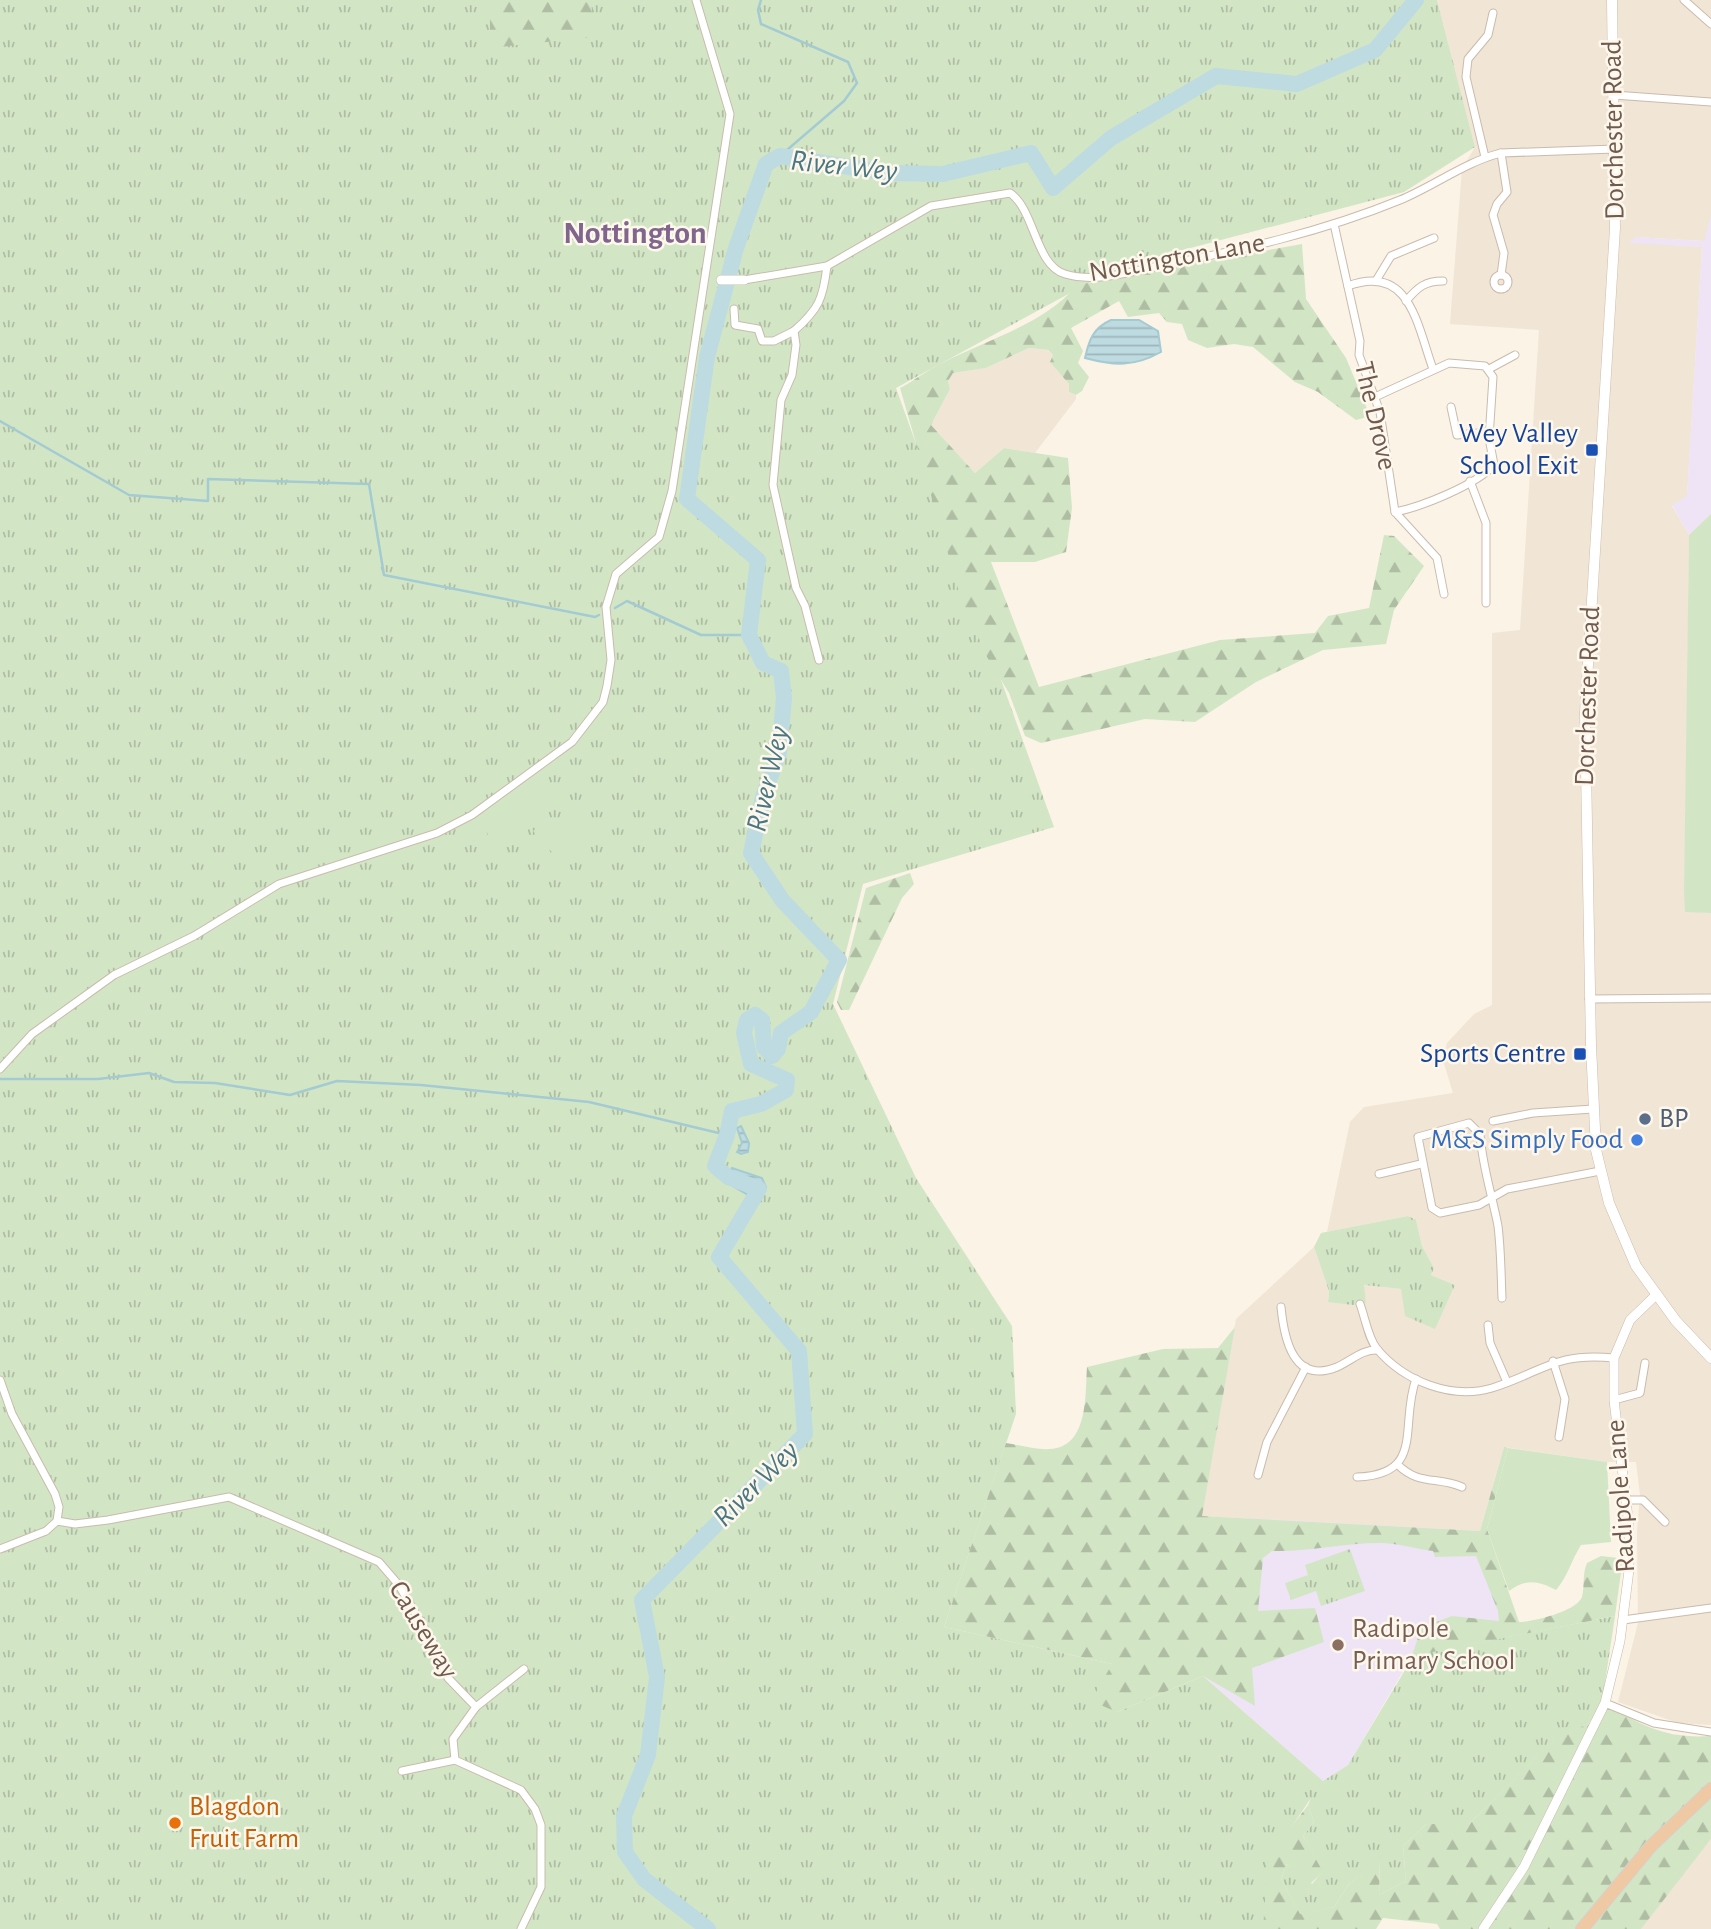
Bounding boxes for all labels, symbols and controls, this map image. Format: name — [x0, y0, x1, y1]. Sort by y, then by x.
street label: Dorchester Road — [1598, 40, 1630, 220]
water label: River Wey — [789, 145, 899, 187]
district label: Nottington — [563, 217, 707, 249]
street label: Nottington Lane — [1087, 229, 1267, 287]
street label: The Drove — [1349, 359, 1401, 473]
place label: Wey Valley School Exit — [1459, 420, 1578, 480]
marker: Wey Valley School Exit — [1584, 442, 1600, 458]
street label: Dorchester Road — [1571, 606, 1605, 786]
water label: River Wey — [741, 723, 795, 835]
place label: Sports Centre — [1420, 1040, 1566, 1068]
marker: Sports Centre — [1572, 1046, 1588, 1062]
place label: BP — [1659, 1105, 1689, 1133]
marker: BP — [1637, 1111, 1653, 1127]
place label: M&S Simply Food — [1430, 1126, 1623, 1154]
marker: M&S Simply Food — [1629, 1132, 1645, 1148]
street label: Radipole Lane — [1602, 1419, 1640, 1573]
water label: River Wey — [707, 1435, 805, 1533]
street label: Causeway — [383, 1577, 463, 1684]
place label: Radipole Primary School — [1352, 1615, 1515, 1675]
marker: Radipole Primary School — [1330, 1637, 1346, 1653]
place label: Blagdon Fruit Farm — [189, 1793, 299, 1853]
marker: Blagdon Fruit Farm — [167, 1815, 183, 1831]

